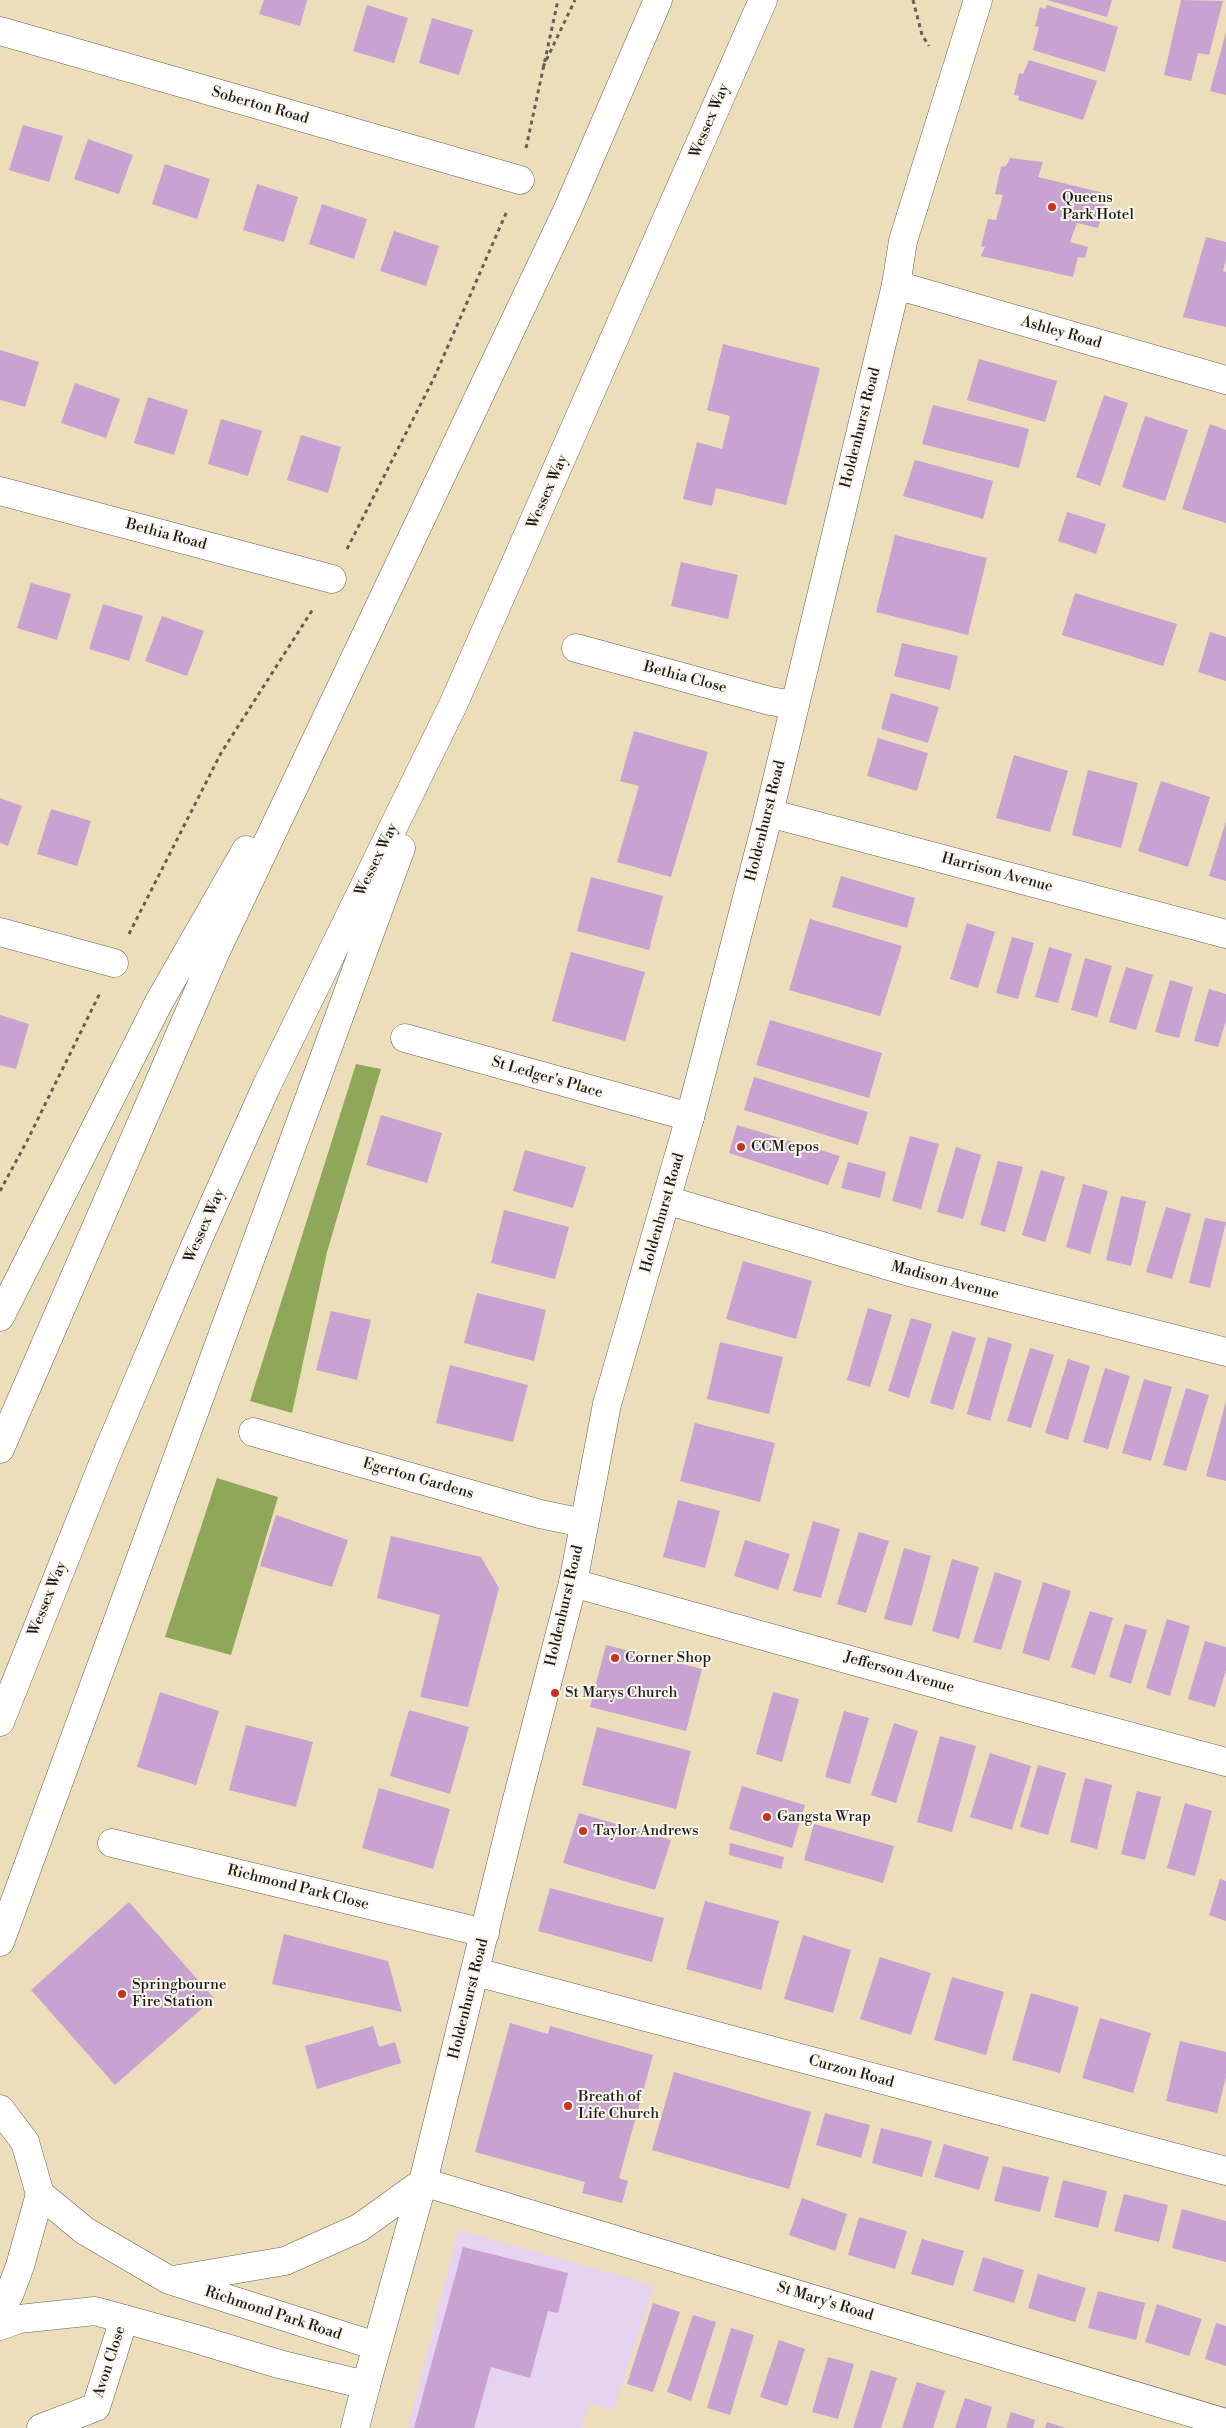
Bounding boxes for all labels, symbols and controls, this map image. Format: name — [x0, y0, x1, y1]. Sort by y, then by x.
street label: Wessex Way — [686, 81, 734, 161]
street label: Soberton Road — [209, 84, 311, 128]
place label: Queens Park Hotel — [1062, 189, 1134, 224]
marker: Queens Park Hotel — [1046, 201, 1058, 213]
street label: Ashley Road — [1019, 313, 1103, 353]
street label: Holdenhurst Road — [837, 366, 885, 490]
street label: Wessex Way — [524, 452, 572, 532]
street label: Bethia Road — [124, 516, 208, 554]
street label: Bethia Close — [641, 658, 729, 698]
street label: Holdenhurst Road — [742, 759, 790, 883]
street label: Wessex Way — [352, 821, 402, 899]
street label: Harrison Avenue — [939, 849, 1055, 897]
street label: St Ledger's Place — [489, 1053, 605, 1103]
place label: CCM epos — [751, 1138, 819, 1156]
marker: CCM epos — [735, 1141, 747, 1153]
street label: Holdenhurst Road — [637, 1151, 689, 1275]
street label: Wessex Way — [181, 1186, 229, 1266]
street label: Madison Avenue — [889, 1258, 1001, 1304]
street label: Egerton Gardens — [360, 1455, 476, 1503]
street label: Holdenhurst Road — [542, 1544, 588, 1668]
street label: Wessex Way — [25, 1559, 71, 1639]
place label: Corner Shop — [625, 1649, 711, 1667]
street label: Jefferson Avenue — [842, 1649, 956, 1697]
marker: Corner Shop — [609, 1652, 621, 1664]
place label: St Marys Church — [565, 1684, 677, 1702]
marker: St Marys Church — [549, 1687, 561, 1699]
place label: Gangsta Wrap — [777, 1808, 871, 1826]
marker: Gangsta Wrap — [761, 1811, 773, 1823]
place label: Taylor Andrews — [593, 1822, 699, 1840]
marker: Taylor Andrews — [577, 1825, 589, 1837]
street label: Richmond Park Close — [225, 1862, 371, 1914]
street label: Holdenhurst Road — [445, 1937, 493, 2061]
place label: Springbourne Fire Station — [132, 1976, 226, 2011]
marker: Springbourne Fire Station — [116, 1988, 128, 2000]
street label: Curzon Road — [806, 2052, 896, 2092]
place label: Breath of Life Church — [578, 2088, 659, 2123]
marker: Breath of Life Church — [562, 2100, 574, 2112]
street label: St Mary's Road — [775, 2279, 875, 2325]
street label: Richmond Park Road — [202, 2283, 344, 2345]
street label: Avon Close — [90, 2324, 130, 2400]

